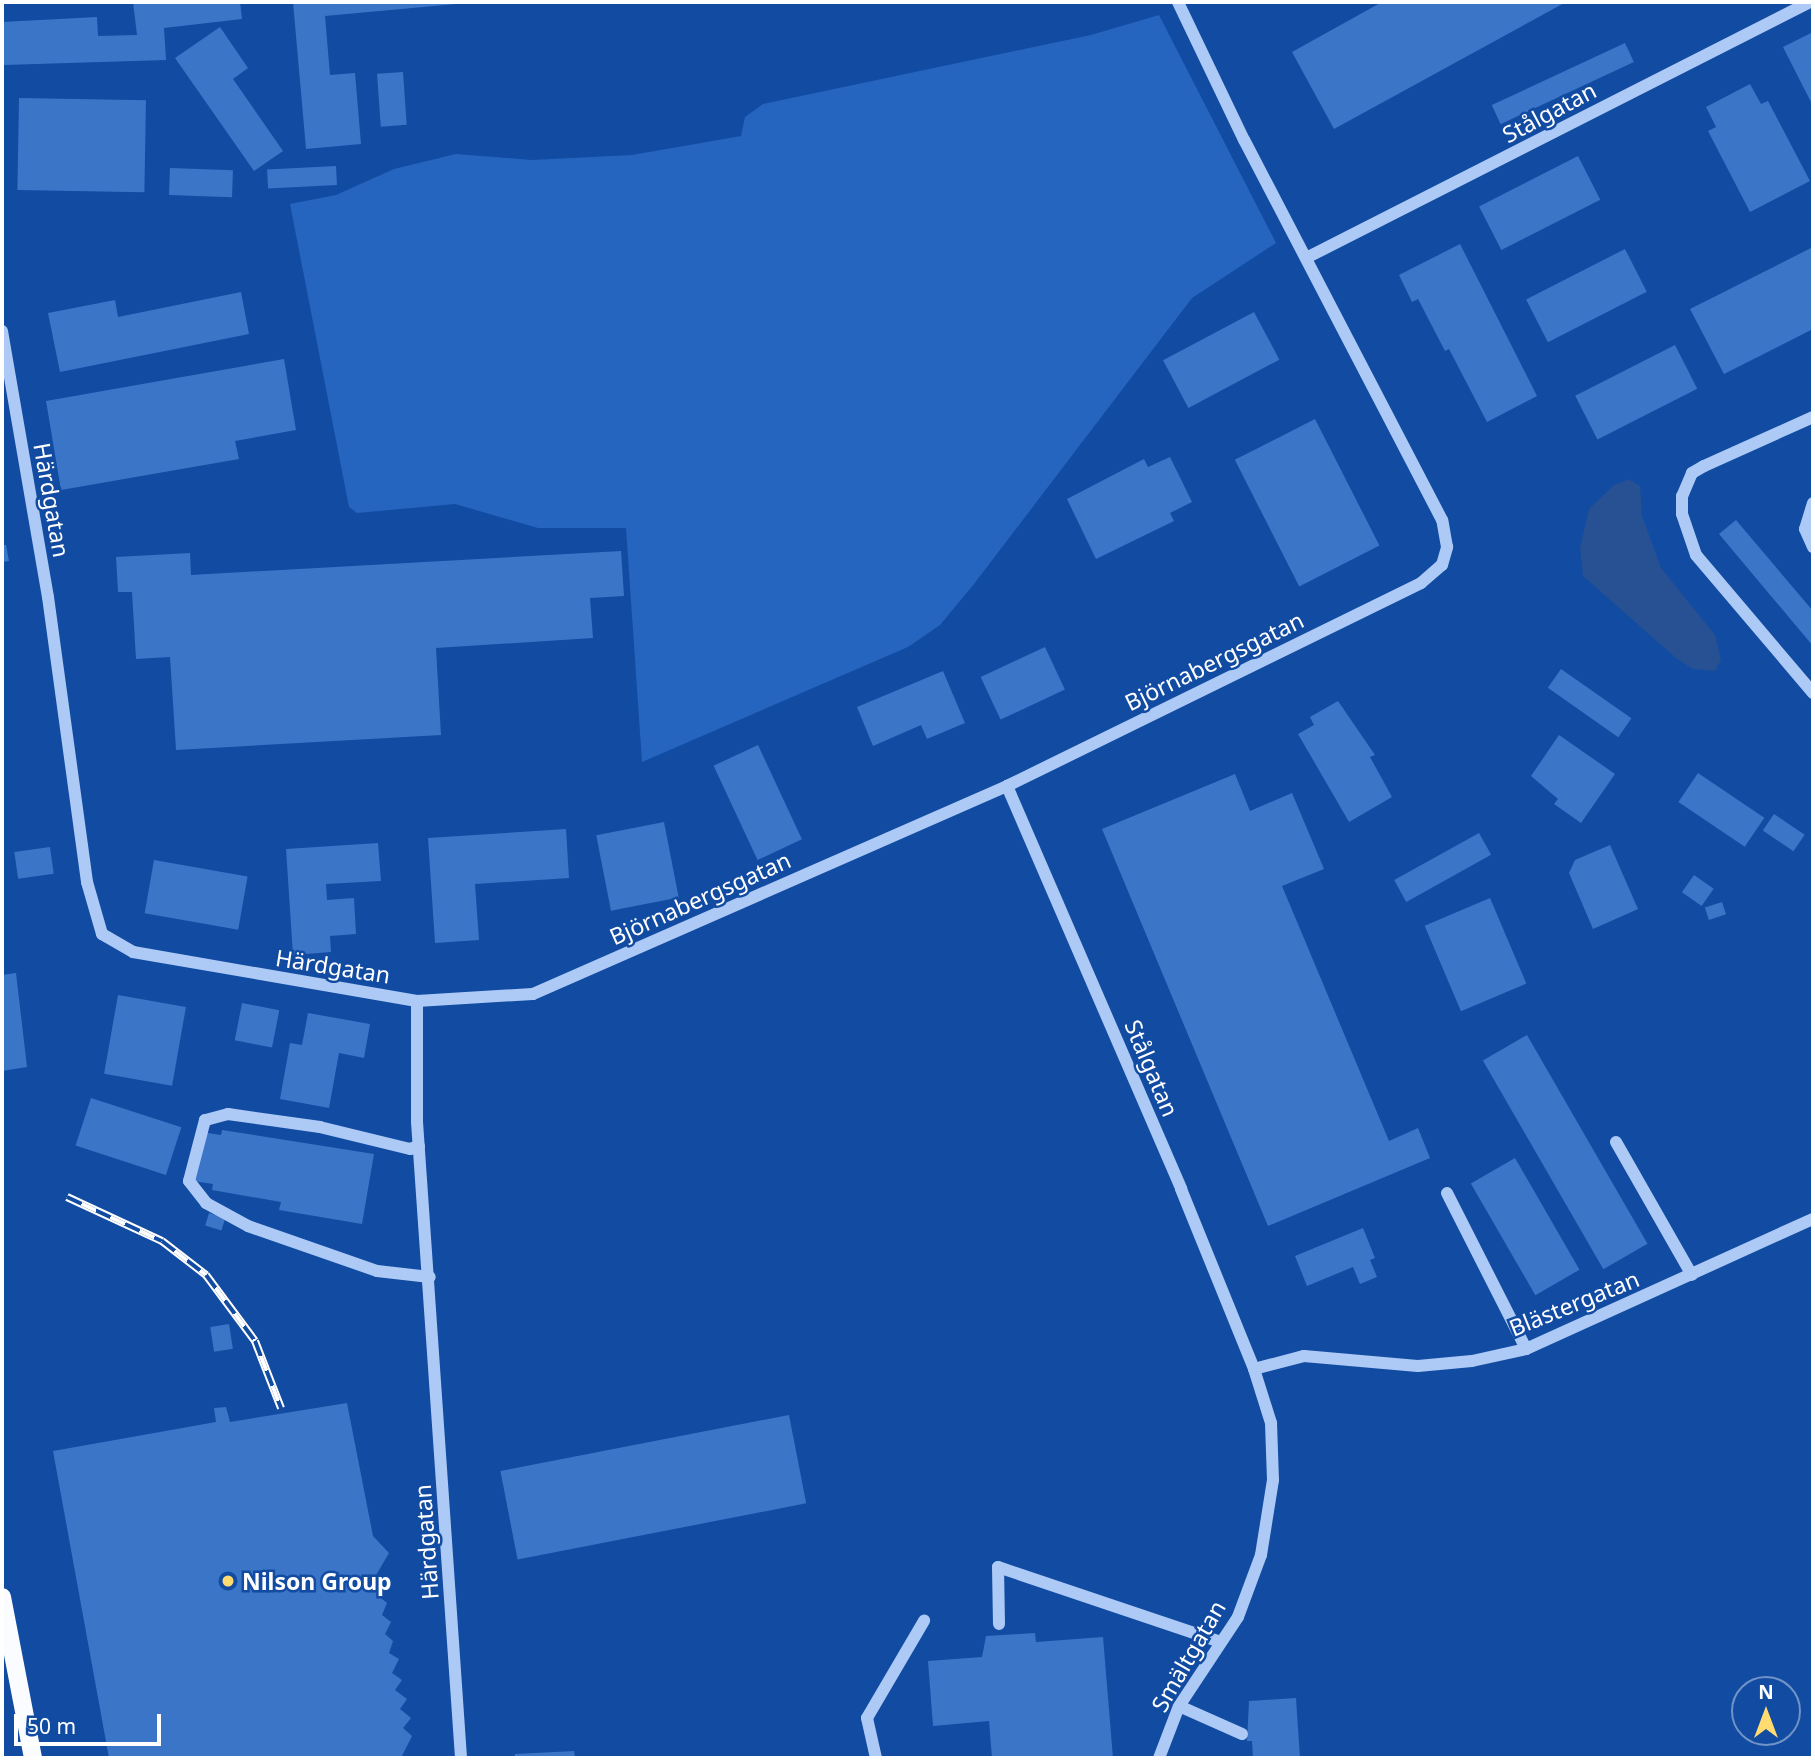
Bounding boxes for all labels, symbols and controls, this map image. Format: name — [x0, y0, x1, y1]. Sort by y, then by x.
street label: Stålgatan — [1497, 76, 1601, 148]
street label: Härdgatan — [28, 441, 76, 559]
street label: Björnabergsgatan — [1120, 606, 1308, 716]
street label: Björnabergsgatan — [605, 846, 795, 950]
street label: Härdgatan — [274, 943, 392, 989]
street label: Stålgatan — [1119, 1016, 1185, 1120]
street label: Blästergatan — [1505, 1264, 1643, 1342]
street label: Härdgatan — [408, 1483, 444, 1601]
place label: Nilson Group — [242, 1567, 392, 1595]
marker: Nilson Group — [220, 1573, 236, 1589]
street label: Smältgatan — [1145, 1596, 1231, 1716]
north arrow — [1731, 1676, 1801, 1746]
text: N — [1758, 1679, 1774, 1705]
scale bar — [18, 1700, 164, 1744]
text: 50 m — [27, 1712, 76, 1740]

